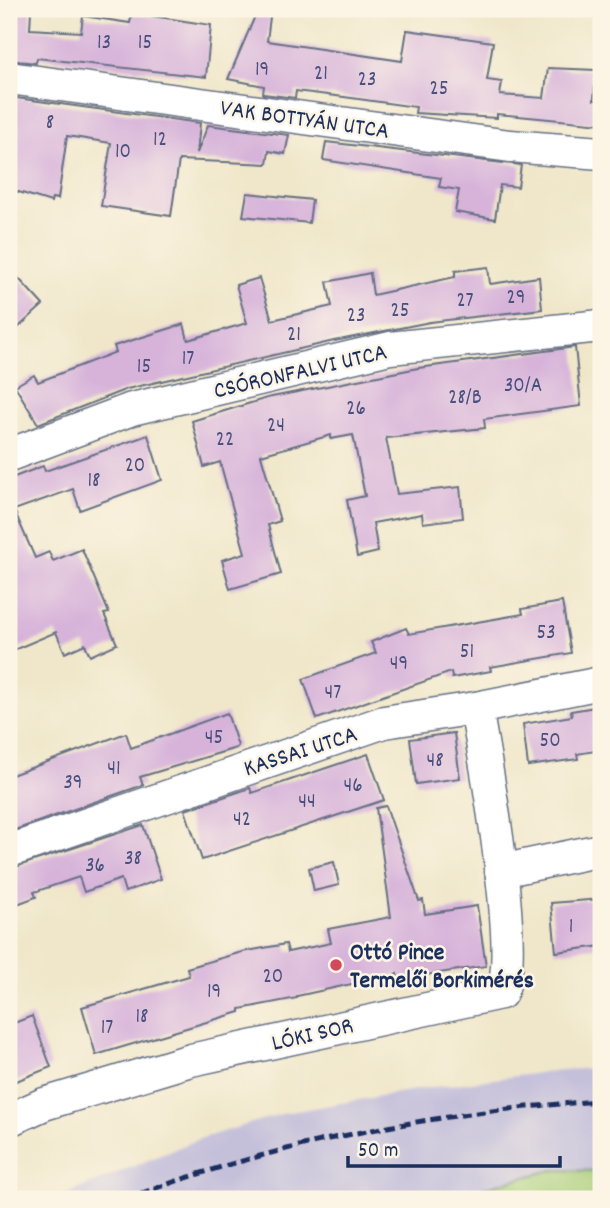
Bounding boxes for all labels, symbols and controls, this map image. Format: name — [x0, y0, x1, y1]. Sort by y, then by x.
house number: 13 — [97, 29, 111, 59]
house number: 15 — [138, 29, 152, 59]
house number: 19 — [255, 56, 269, 86]
house number: 21 — [314, 60, 328, 90]
house number: 23 — [358, 66, 376, 96]
house number: 25 — [430, 75, 448, 105]
street label: VAK BOTTYÁN UTCA — [218, 92, 391, 150]
house number: 8 — [46, 109, 54, 139]
house number: 12 — [153, 126, 167, 156]
house number: 10 — [115, 138, 131, 168]
house number: 29 — [507, 284, 525, 314]
house number: 27 — [456, 287, 474, 317]
house number: 25 — [391, 297, 409, 327]
house number: 23 — [347, 302, 365, 332]
house number: 21 — [287, 321, 301, 351]
street label: CSÓRONFALVI UTCA — [211, 336, 391, 409]
house number: 17 — [182, 345, 194, 375]
house number: 15 — [137, 353, 151, 383]
house number: 30/A — [504, 372, 542, 402]
house number: 28/B — [448, 384, 482, 414]
house number: 26 — [346, 395, 366, 425]
house number: 24 — [267, 412, 285, 442]
house number: 22 — [216, 426, 234, 456]
house number: 20 — [125, 452, 145, 482]
house number: 18 — [87, 467, 101, 497]
house number: 53 — [536, 619, 556, 649]
house number: 51 — [460, 638, 474, 668]
house number: 49 — [390, 650, 408, 680]
house number: 47 — [325, 679, 341, 709]
street label: KASSAI UTCA — [240, 719, 362, 787]
house number: 45 — [205, 724, 223, 754]
house number: 50 — [539, 727, 561, 757]
house number: 48 — [426, 747, 444, 777]
house number: 41 — [107, 755, 121, 785]
house number: 39 — [64, 769, 82, 799]
house number: 46 — [343, 772, 363, 802]
house number: 44 — [298, 788, 316, 818]
house number: 42 — [233, 806, 251, 836]
house number: 38 — [124, 845, 142, 875]
house number: 36 — [85, 852, 105, 882]
house number: 1 — [569, 913, 573, 943]
place label: Ottó Pince Termelői Borkimérés — [350, 937, 534, 999]
marker: Ottó Pince Termelői Borkimérés — [328, 957, 344, 973]
house number: 20 — [263, 963, 283, 993]
house number: 19 — [207, 978, 221, 1008]
house number: 18 — [135, 1003, 149, 1033]
street label: LÓKI SOR — [268, 1010, 357, 1062]
house number: 17 — [101, 1014, 113, 1044]
scale bar — [348, 1124, 559, 1168]
text: 50 m — [358, 1137, 398, 1167]

